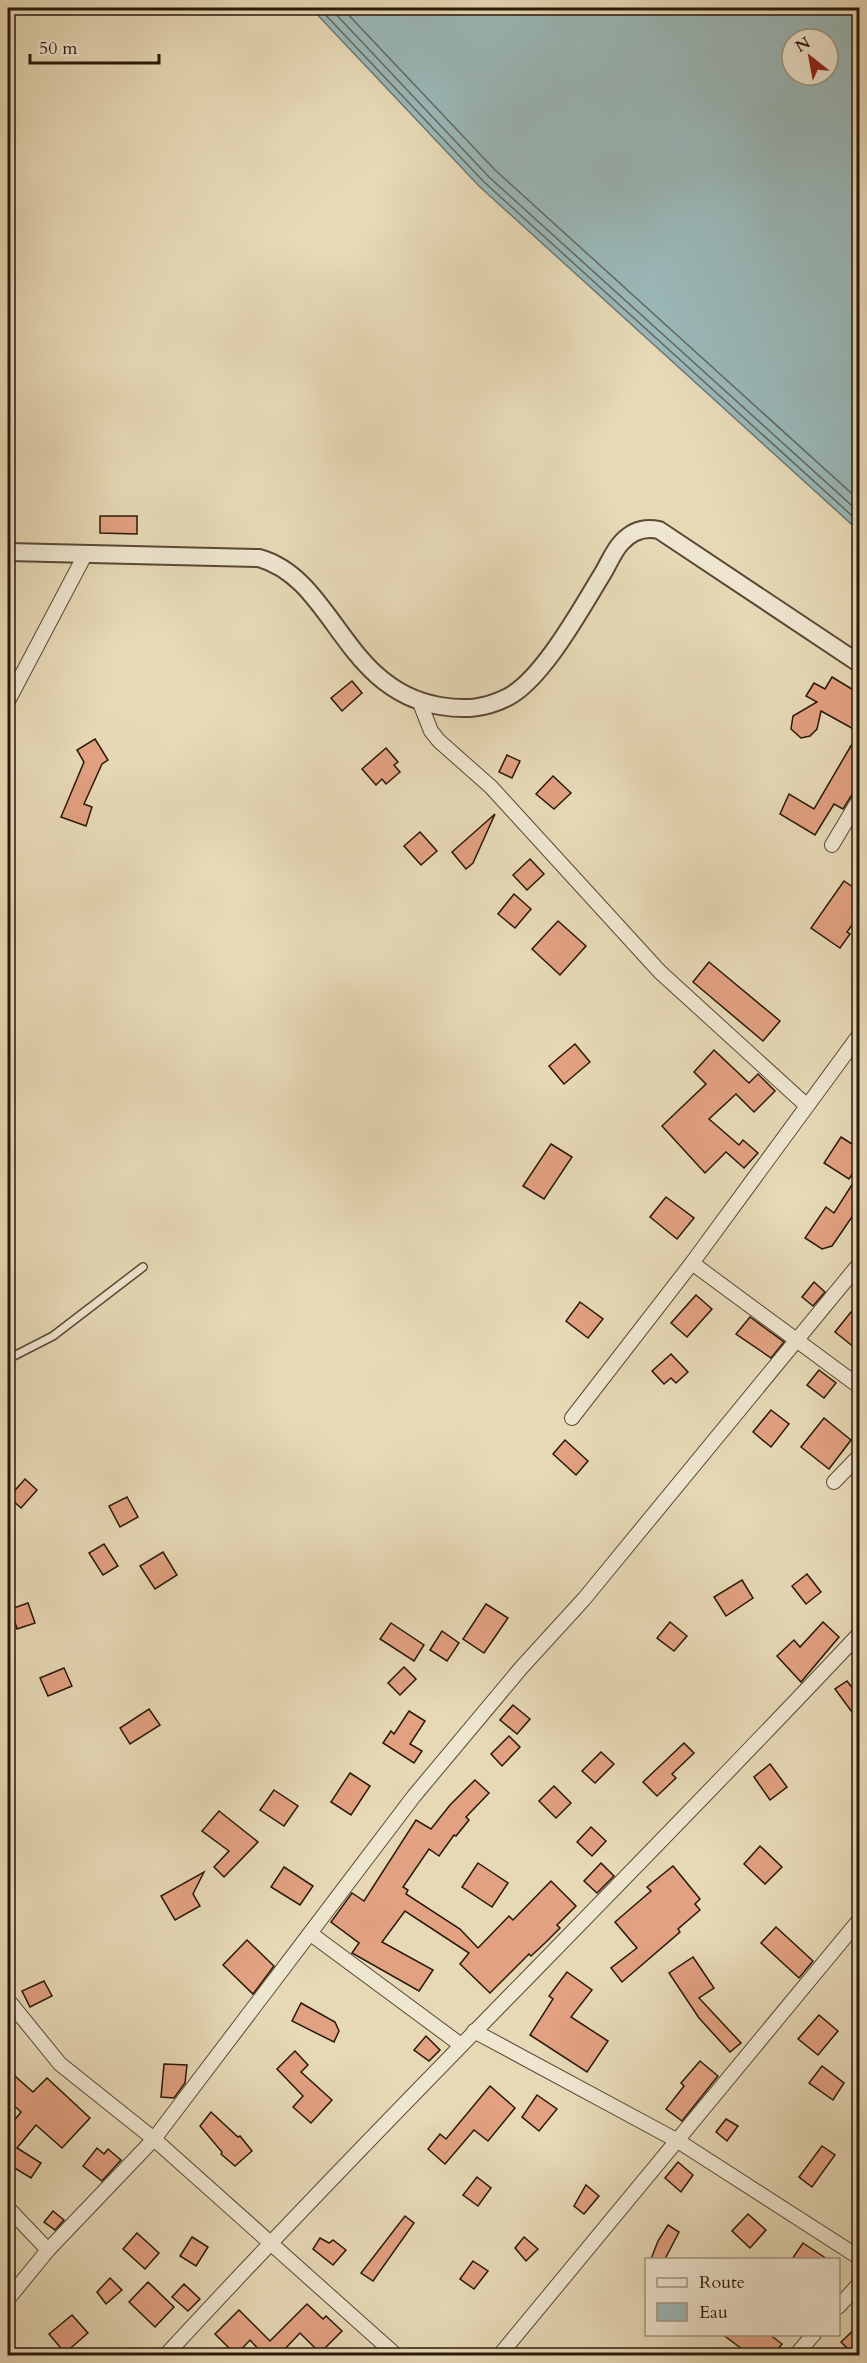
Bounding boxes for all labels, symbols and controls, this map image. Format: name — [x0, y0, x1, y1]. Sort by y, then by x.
scale bar — [30, 27, 159, 65]
north arrow — [780, 27, 840, 87]
text: N — [791, 32, 815, 58]
text: 50 m — [39, 36, 78, 61]
legend — [645, 2258, 840, 2336]
text: Route — [699, 2270, 745, 2295]
text: Eau — [699, 2300, 728, 2325]

